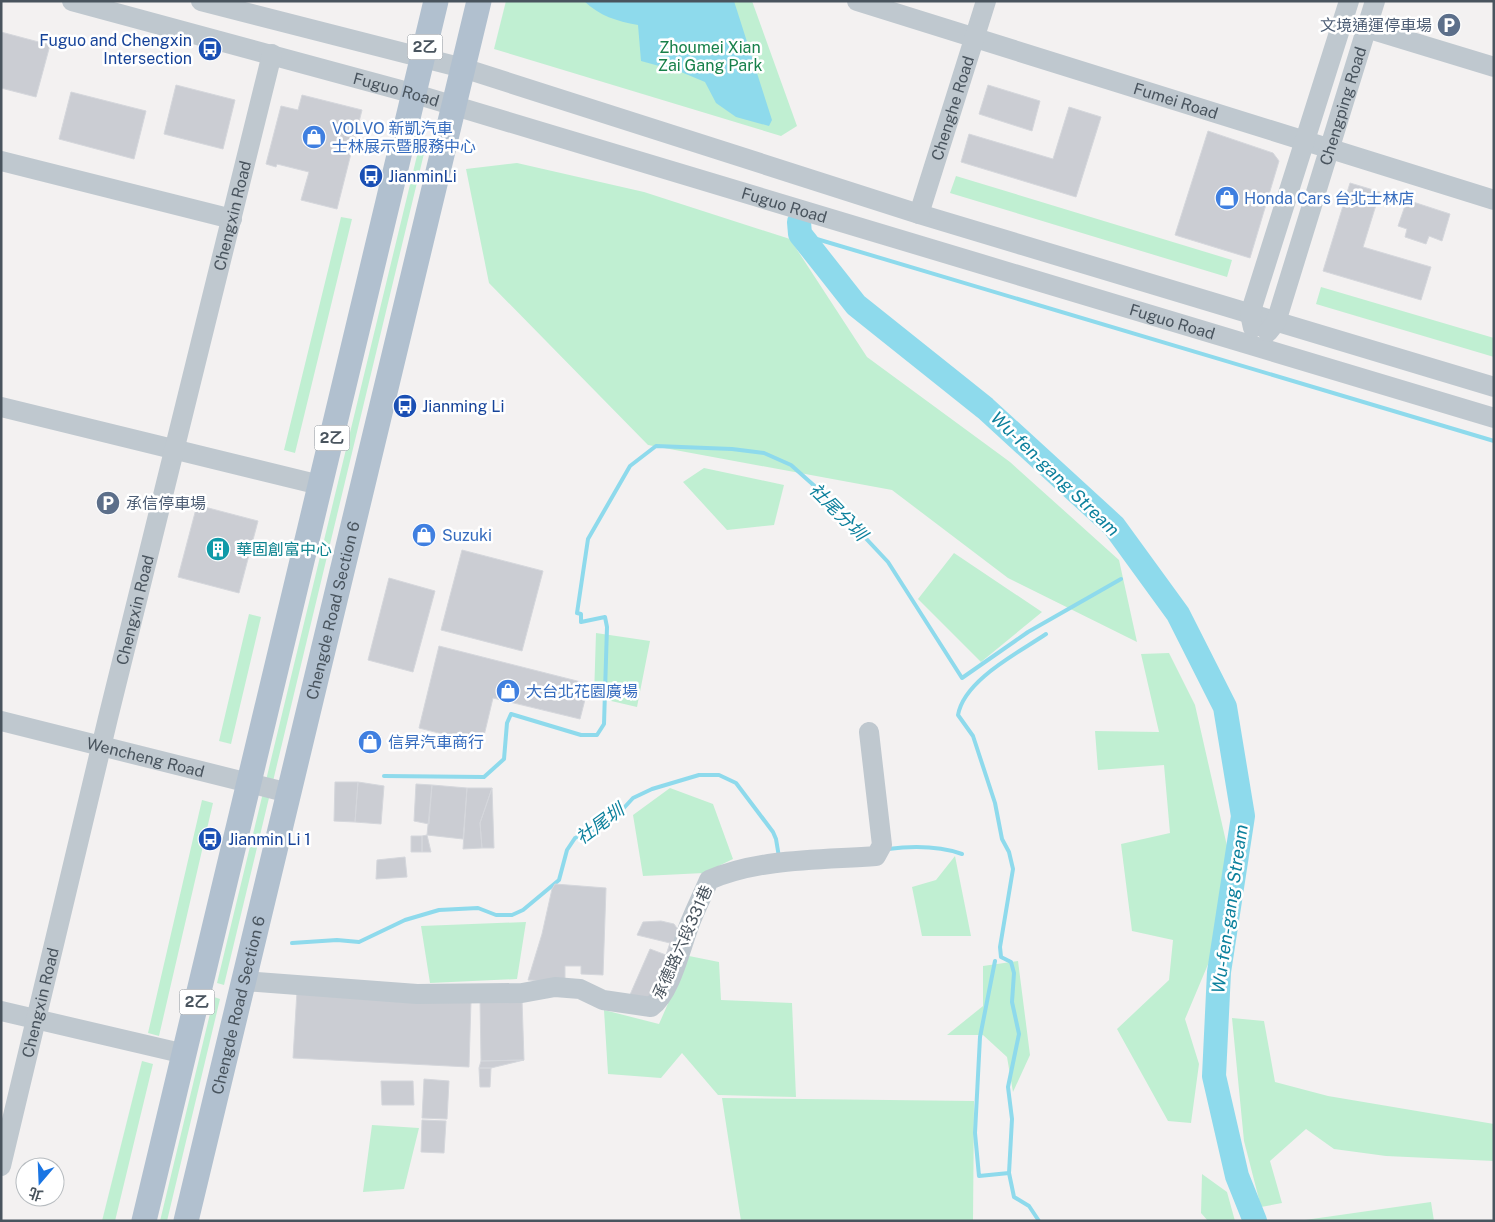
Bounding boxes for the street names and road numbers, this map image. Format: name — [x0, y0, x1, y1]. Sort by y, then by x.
road number: 2乙 — [408, 34, 442, 60]
street label: Chengping Road — [1316, 44, 1370, 168]
street label: Chenghe Road — [927, 54, 978, 163]
street label: Fuguo Road — [351, 69, 441, 111]
street label: Fumei Road — [1131, 79, 1220, 123]
street label: Chengxin Road — [210, 159, 255, 273]
street label: Fuguo Road — [739, 184, 829, 227]
street label: Fuguo Road — [1127, 300, 1217, 344]
road number: 2乙 — [314, 426, 350, 450]
street label: Chengde Road Section 6 — [303, 519, 364, 702]
street label: Chengxin Road — [112, 553, 158, 667]
street label: Wencheng Road — [85, 734, 206, 781]
street label: 承德路六段331巷 — [649, 882, 716, 1002]
street label: Chengde Road Section 6 — [208, 914, 269, 1096]
street label: Chengxin Road — [18, 946, 63, 1060]
road number: 2乙 — [180, 990, 214, 1014]

